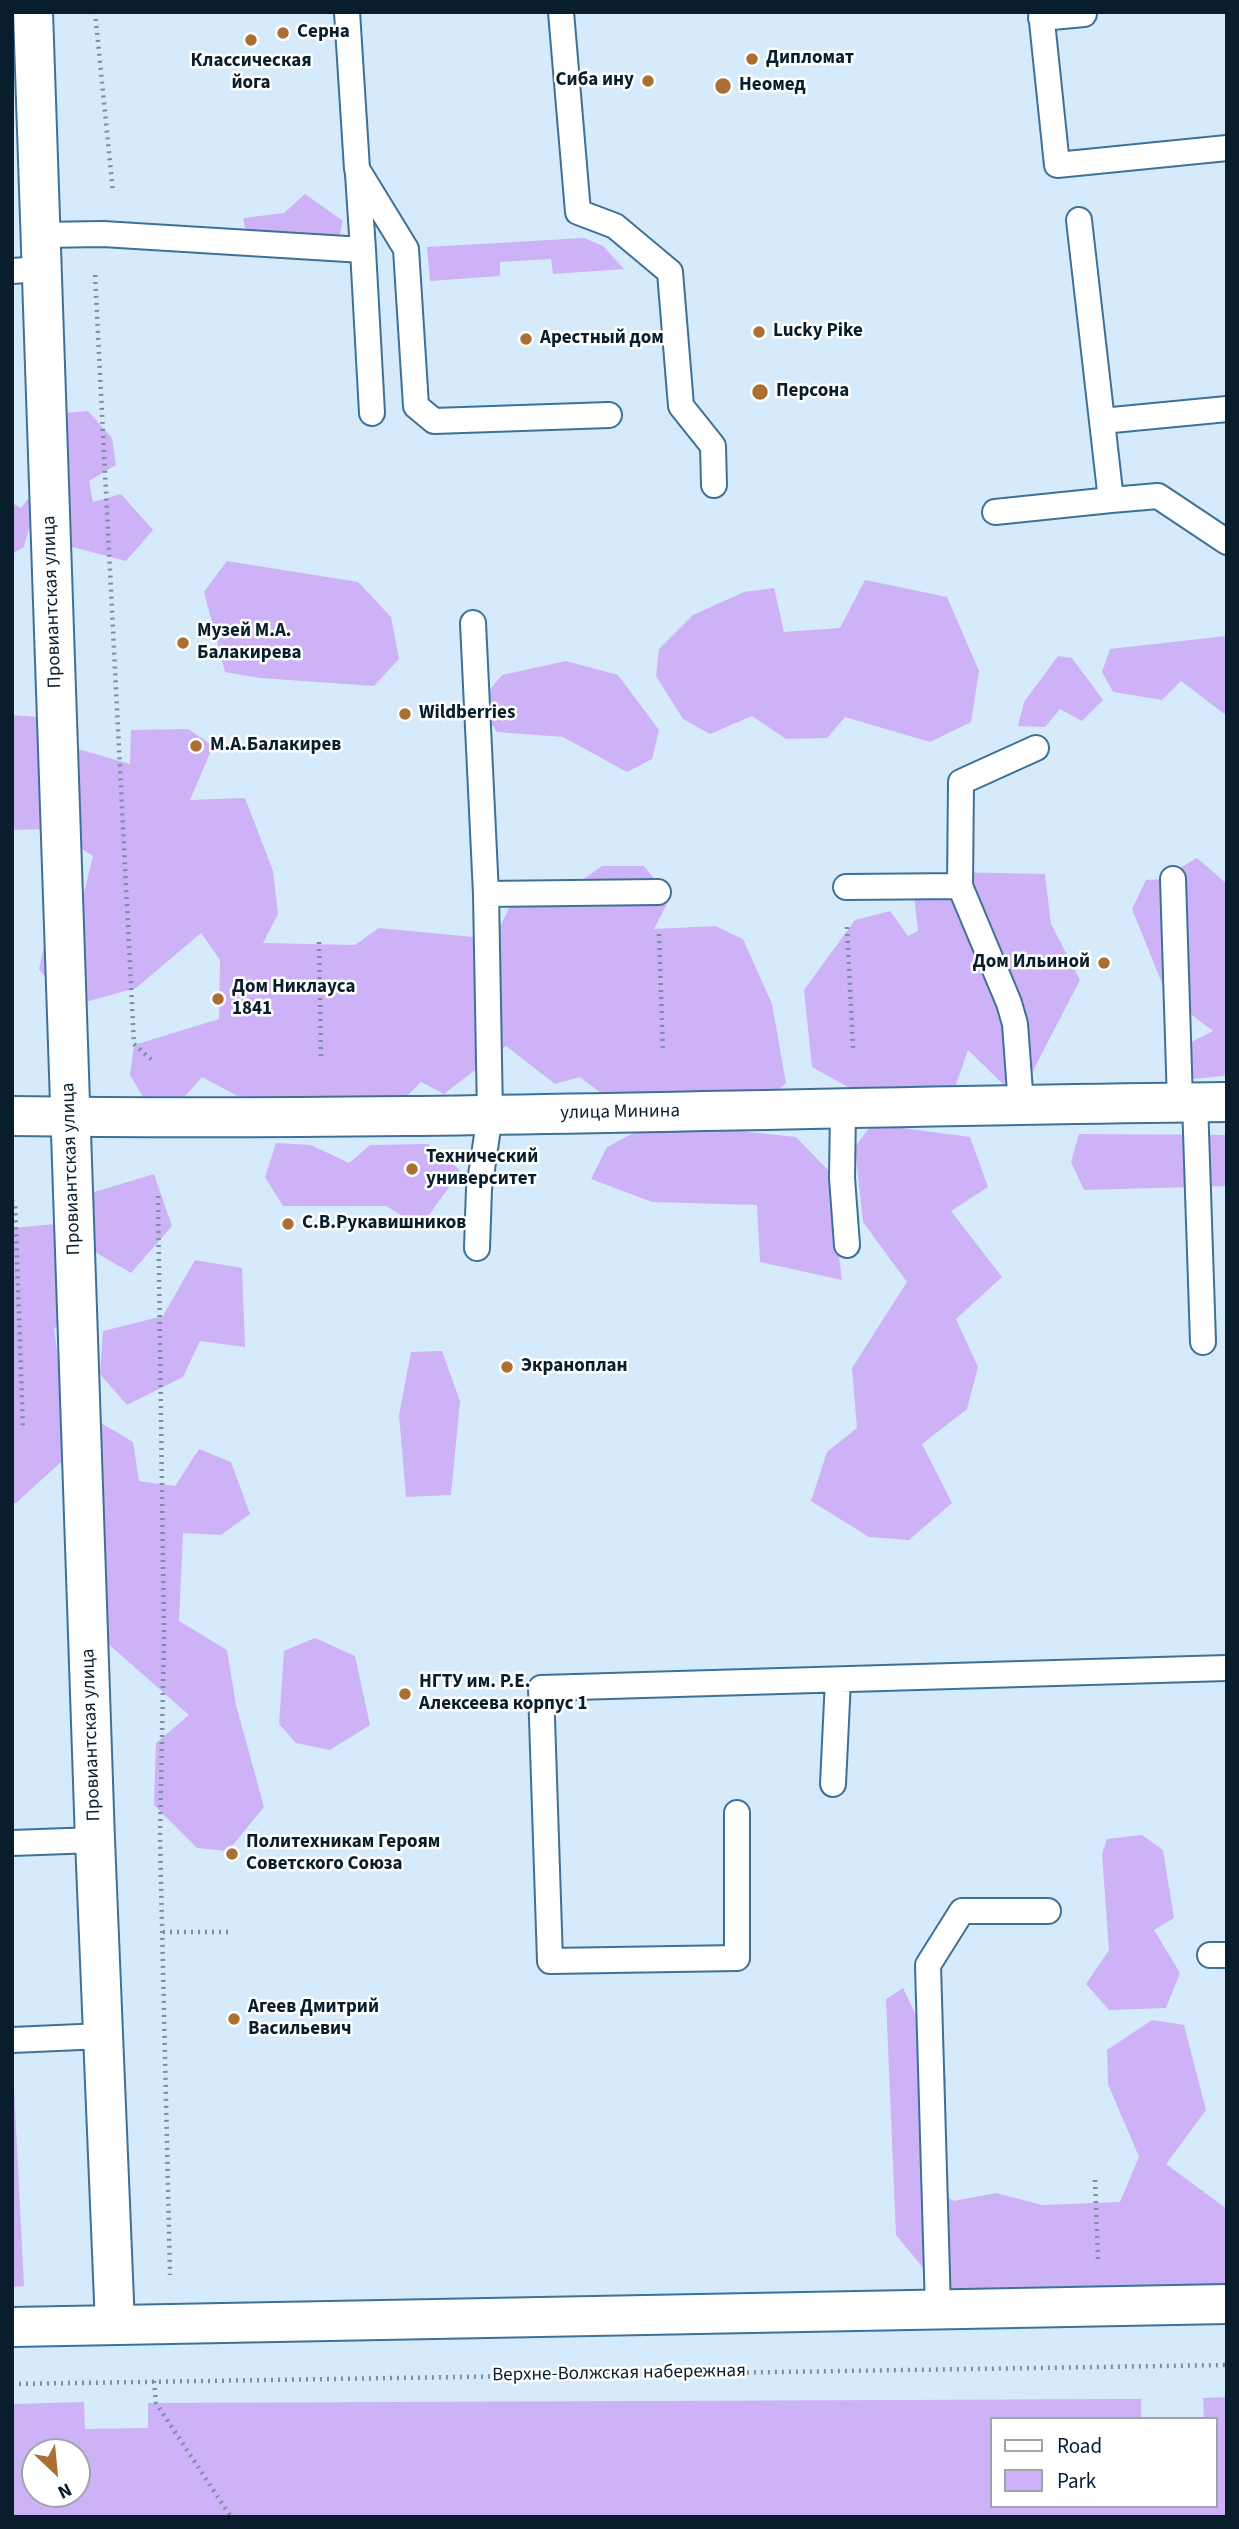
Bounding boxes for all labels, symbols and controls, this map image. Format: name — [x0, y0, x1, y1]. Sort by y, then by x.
place label: Серна — [297, 22, 350, 44]
marker: Серна — [275, 25, 291, 41]
marker: Классическая йога — [243, 32, 259, 48]
place label: Дипломат — [766, 48, 854, 70]
place label: Классическая йога — [190, 51, 312, 95]
marker: Дипломат — [744, 51, 760, 67]
place label: Сиба ину — [556, 70, 634, 92]
marker: Сиба ину — [640, 73, 656, 89]
place label: Неомед — [739, 75, 806, 97]
marker: Неомед — [713, 76, 733, 96]
place label: Lucky Pike — [773, 321, 863, 343]
marker: Lucky Pike — [751, 324, 767, 340]
place label: Арестный дом — [540, 328, 664, 350]
marker: Арестный дом — [518, 331, 534, 347]
place label: Персона — [776, 381, 849, 403]
marker: Персона — [750, 382, 770, 402]
street label: Провиантская улица — [39, 515, 67, 689]
place label: Музей М.А. Балакирева — [197, 621, 302, 665]
marker: Музей М.А. Балакирева — [175, 635, 191, 651]
place label: Wildberries — [419, 703, 515, 725]
marker: Wildberries — [397, 706, 413, 722]
place label: М.А.Балакирев — [210, 735, 341, 757]
marker: М.А.Балакирев — [188, 738, 204, 754]
place label: Дом Ильиной — [973, 952, 1090, 974]
marker: Дом Ильиной — [1096, 955, 1112, 971]
place label: Дом Никлауса 1841 — [232, 977, 356, 1021]
marker: Дом Никлауса 1841 — [210, 991, 226, 1007]
street label: Провиантская улица — [58, 1082, 86, 1256]
street label: улица Минина — [560, 1101, 680, 1125]
place label: Технический университет — [426, 1147, 538, 1191]
marker: Технический университет — [404, 1161, 420, 1177]
place label: С.В.Рукавишников — [302, 1213, 466, 1235]
marker: С.В.Рукавишников — [280, 1216, 296, 1232]
place label: Экраноплан — [521, 1356, 628, 1378]
marker: Экраноплан — [499, 1359, 515, 1375]
street label: Провиантская улица — [78, 1648, 106, 1822]
place label: НГТУ им. Р.Е. Алексеева корпус 1 — [419, 1672, 587, 1716]
marker: НГТУ им. Р.Е. Алексеева корпус 1 — [397, 1686, 413, 1702]
place label: Политехникам Героям Советского Союза — [246, 1832, 440, 1876]
marker: Политехникам Героям Советского Союза — [224, 1846, 240, 1862]
place label: Агеев Дмитрий Васильевич — [248, 1997, 379, 2041]
marker: Агеев Дмитрий Васильевич — [226, 2011, 242, 2027]
street label: Верхне-Волжская набережная — [492, 2360, 746, 2388]
legend — [990, 2417, 1218, 2508]
text: Road — [1057, 2431, 1102, 2461]
north arrow — [21, 2438, 91, 2508]
text: Park — [1057, 2466, 1096, 2496]
text: N — [53, 2476, 76, 2505]

